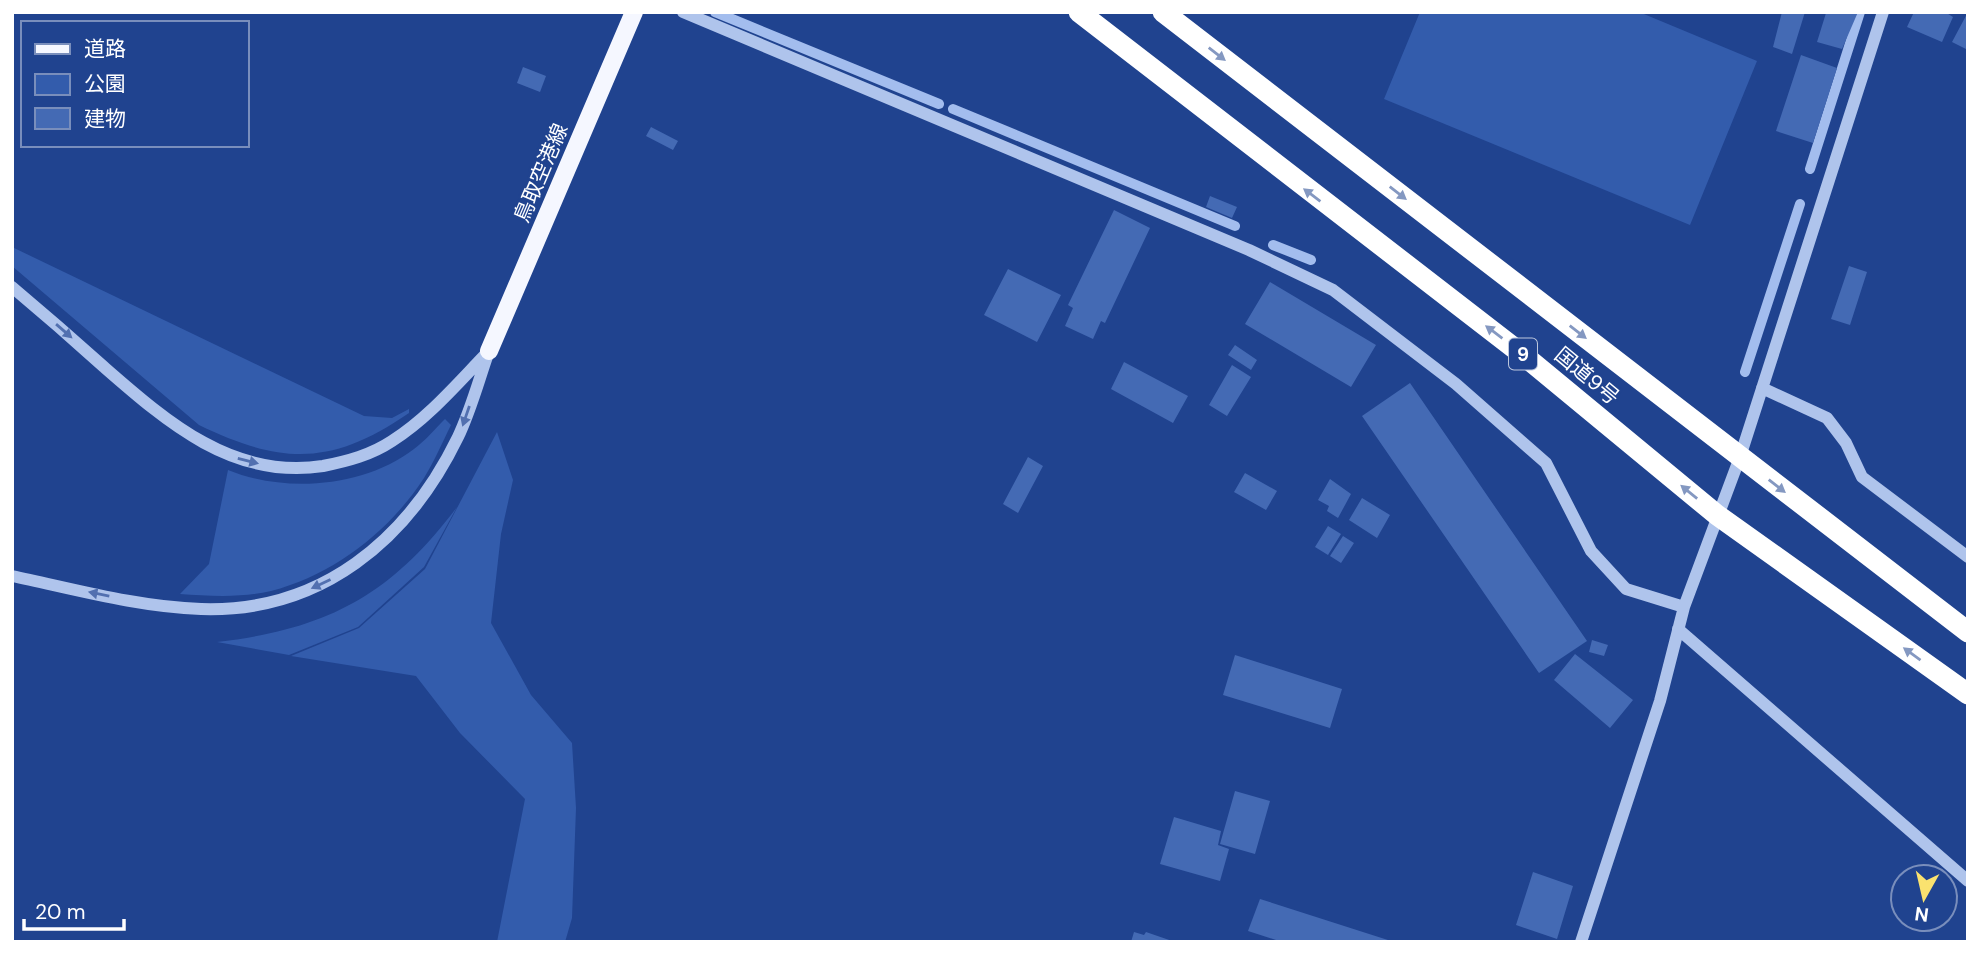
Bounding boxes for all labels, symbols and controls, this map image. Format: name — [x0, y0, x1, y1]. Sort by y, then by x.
legend — [21, 21, 248, 147]
text: 道路 — [84, 35, 126, 63]
one-way arrow — [1208, 46, 1226, 61]
text: 公園 — [84, 70, 126, 98]
text: 建物 — [84, 105, 126, 133]
street label: 鳥取空港線 — [508, 119, 574, 227]
one-way arrow — [1388, 185, 1406, 200]
one-way arrow — [1304, 187, 1322, 202]
one-way arrow — [55, 323, 72, 338]
one-way arrow — [1568, 324, 1586, 339]
one-way arrow — [1485, 325, 1503, 340]
road number: 9 — [1509, 338, 1537, 370]
street label: 国道9号 — [1549, 341, 1625, 411]
one-way arrow — [460, 405, 471, 426]
one-way arrow — [237, 456, 259, 467]
one-way arrow — [1768, 478, 1786, 493]
one-way arrow — [1680, 484, 1698, 499]
one-way arrow — [311, 578, 331, 589]
one-way arrow — [88, 588, 110, 599]
one-way arrow — [1903, 647, 1921, 661]
north arrow — [1889, 863, 1959, 933]
scale bar — [24, 888, 124, 932]
text: 20 m — [35, 898, 86, 926]
text: N — [1913, 901, 1930, 928]

